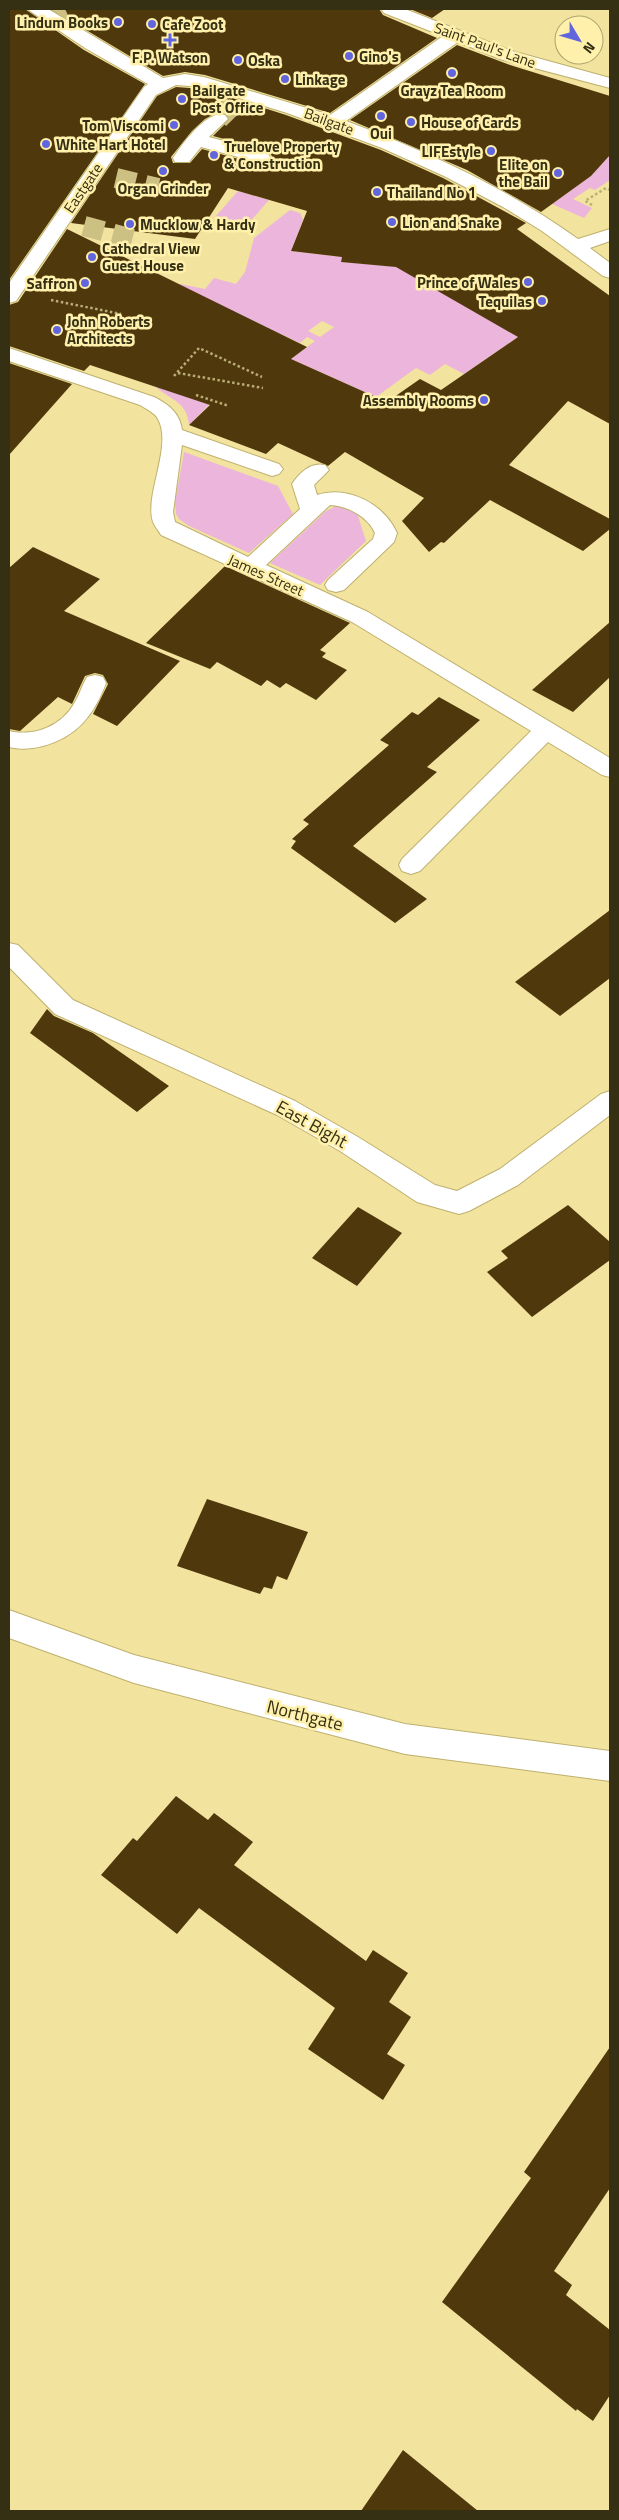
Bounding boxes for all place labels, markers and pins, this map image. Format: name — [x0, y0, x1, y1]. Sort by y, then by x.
place label: Lindum Books — [16, 11, 108, 34]
place label: Cafe Zoot — [162, 13, 224, 36]
marker: Lindum Books — [112, 16, 124, 28]
marker: Cafe Zoot — [146, 18, 158, 30]
marker: F.P. Watson — [164, 34, 176, 46]
place label: Gino's — [359, 45, 399, 68]
place label: F.P. Watson — [132, 46, 208, 69]
place label: Oska — [248, 49, 281, 72]
marker: Gino's — [343, 50, 355, 62]
marker: Oska — [232, 54, 244, 66]
marker: Grayz Tea Room — [446, 67, 458, 79]
place label: Linkage — [295, 68, 346, 91]
marker: Linkage — [279, 73, 291, 85]
place label: Bailgate Post Office — [192, 79, 264, 119]
place label: Grayz Tea Room — [400, 79, 504, 102]
marker: Bailgate Post Office — [176, 93, 188, 105]
marker: Oui — [375, 110, 387, 122]
place label: House of Cards — [421, 111, 519, 134]
place label: Tom Viscomi — [82, 114, 164, 137]
marker: House of Cards — [405, 116, 417, 128]
marker: Tom Viscomi — [168, 119, 180, 131]
place label: Oui — [370, 122, 392, 145]
place label: White Hart Hotel — [56, 133, 166, 156]
place label: Truelove Property & Construction — [224, 135, 340, 175]
marker: White Hart Hotel — [40, 138, 52, 150]
place label: LIFEstyle — [422, 140, 481, 163]
marker: LIFEstyle — [485, 145, 497, 157]
marker: Truelove Property & Construction — [208, 149, 220, 161]
place label: Elite on the Bail — [499, 153, 548, 193]
marker: Organ Grinder — [157, 165, 169, 177]
marker: Elite on the Bail — [552, 167, 564, 179]
place label: Organ Grinder — [117, 177, 209, 200]
place label: Thailand No 1 — [387, 181, 476, 204]
marker: Thailand No 1 — [371, 186, 383, 198]
place label: Lion and Snake — [402, 211, 500, 234]
place label: Mucklow & Hardy — [140, 213, 256, 236]
marker: Lion and Snake — [386, 216, 398, 228]
marker: Mucklow & Hardy — [124, 218, 136, 230]
place label: Cathedral View Guest House — [102, 237, 201, 277]
marker: Cathedral View Guest House — [86, 251, 98, 263]
place label: Prince of Wales — [417, 271, 518, 294]
place label: Saffron — [27, 272, 75, 295]
marker: Prince of Wales — [522, 276, 534, 288]
marker: Saffron — [79, 277, 91, 289]
place label: Tequilas — [478, 290, 532, 313]
marker: Tequilas — [536, 295, 548, 307]
place label: John Roberts Architects — [67, 310, 150, 350]
marker: John Roberts Architects — [51, 324, 63, 336]
place label: Assembly Rooms — [363, 389, 474, 412]
marker: Assembly Rooms — [478, 394, 490, 406]

